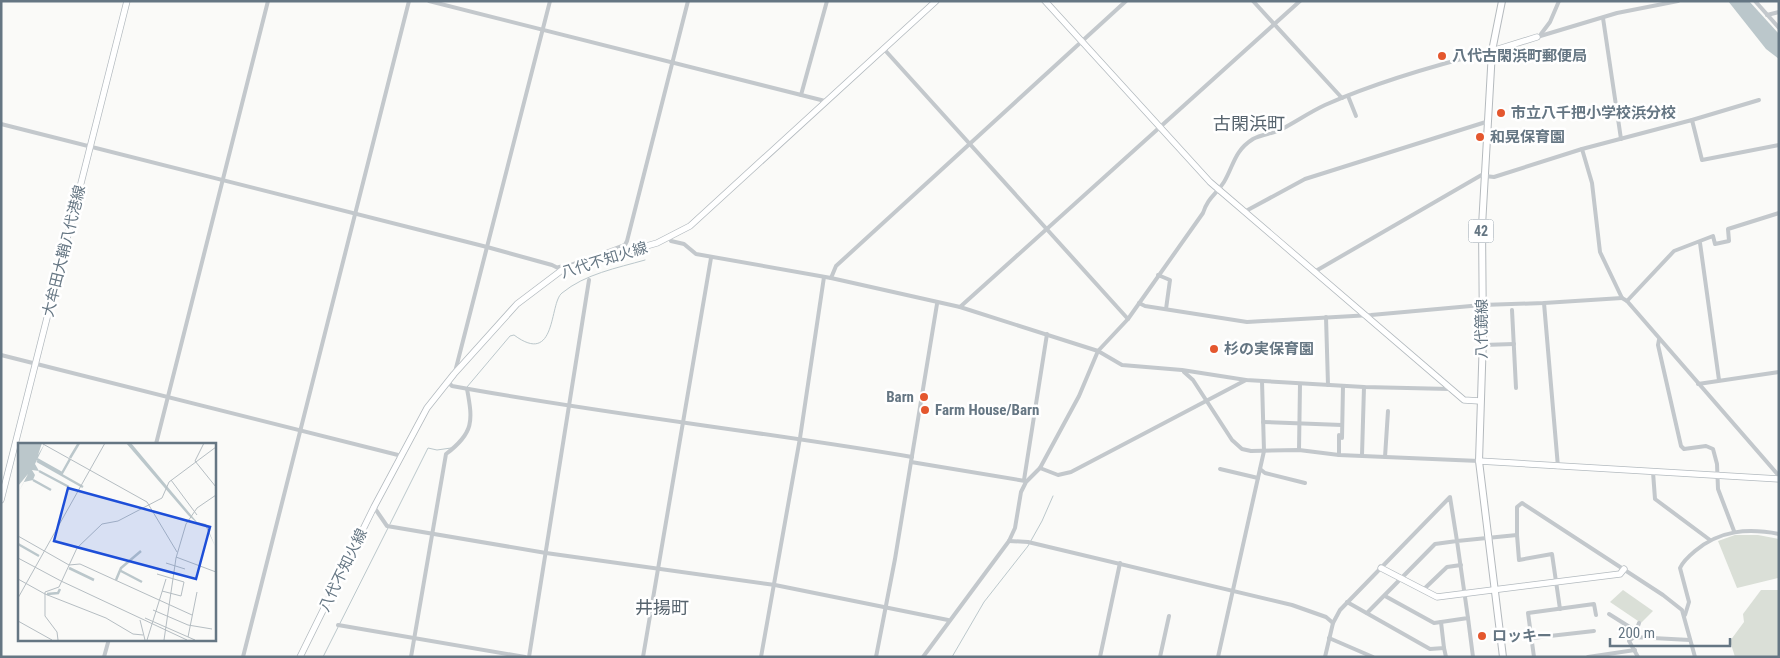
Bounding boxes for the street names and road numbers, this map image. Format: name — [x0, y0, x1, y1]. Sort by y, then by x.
street label: 大牟田大鞘八代港線 — [39, 183, 89, 319]
road number: 42 — [1468, 220, 1494, 242]
street label: 八代不知火線 — [558, 238, 650, 282]
street label: 八代鏡線 — [1473, 299, 1491, 359]
street label: 八代不知火線 — [315, 526, 371, 614]

